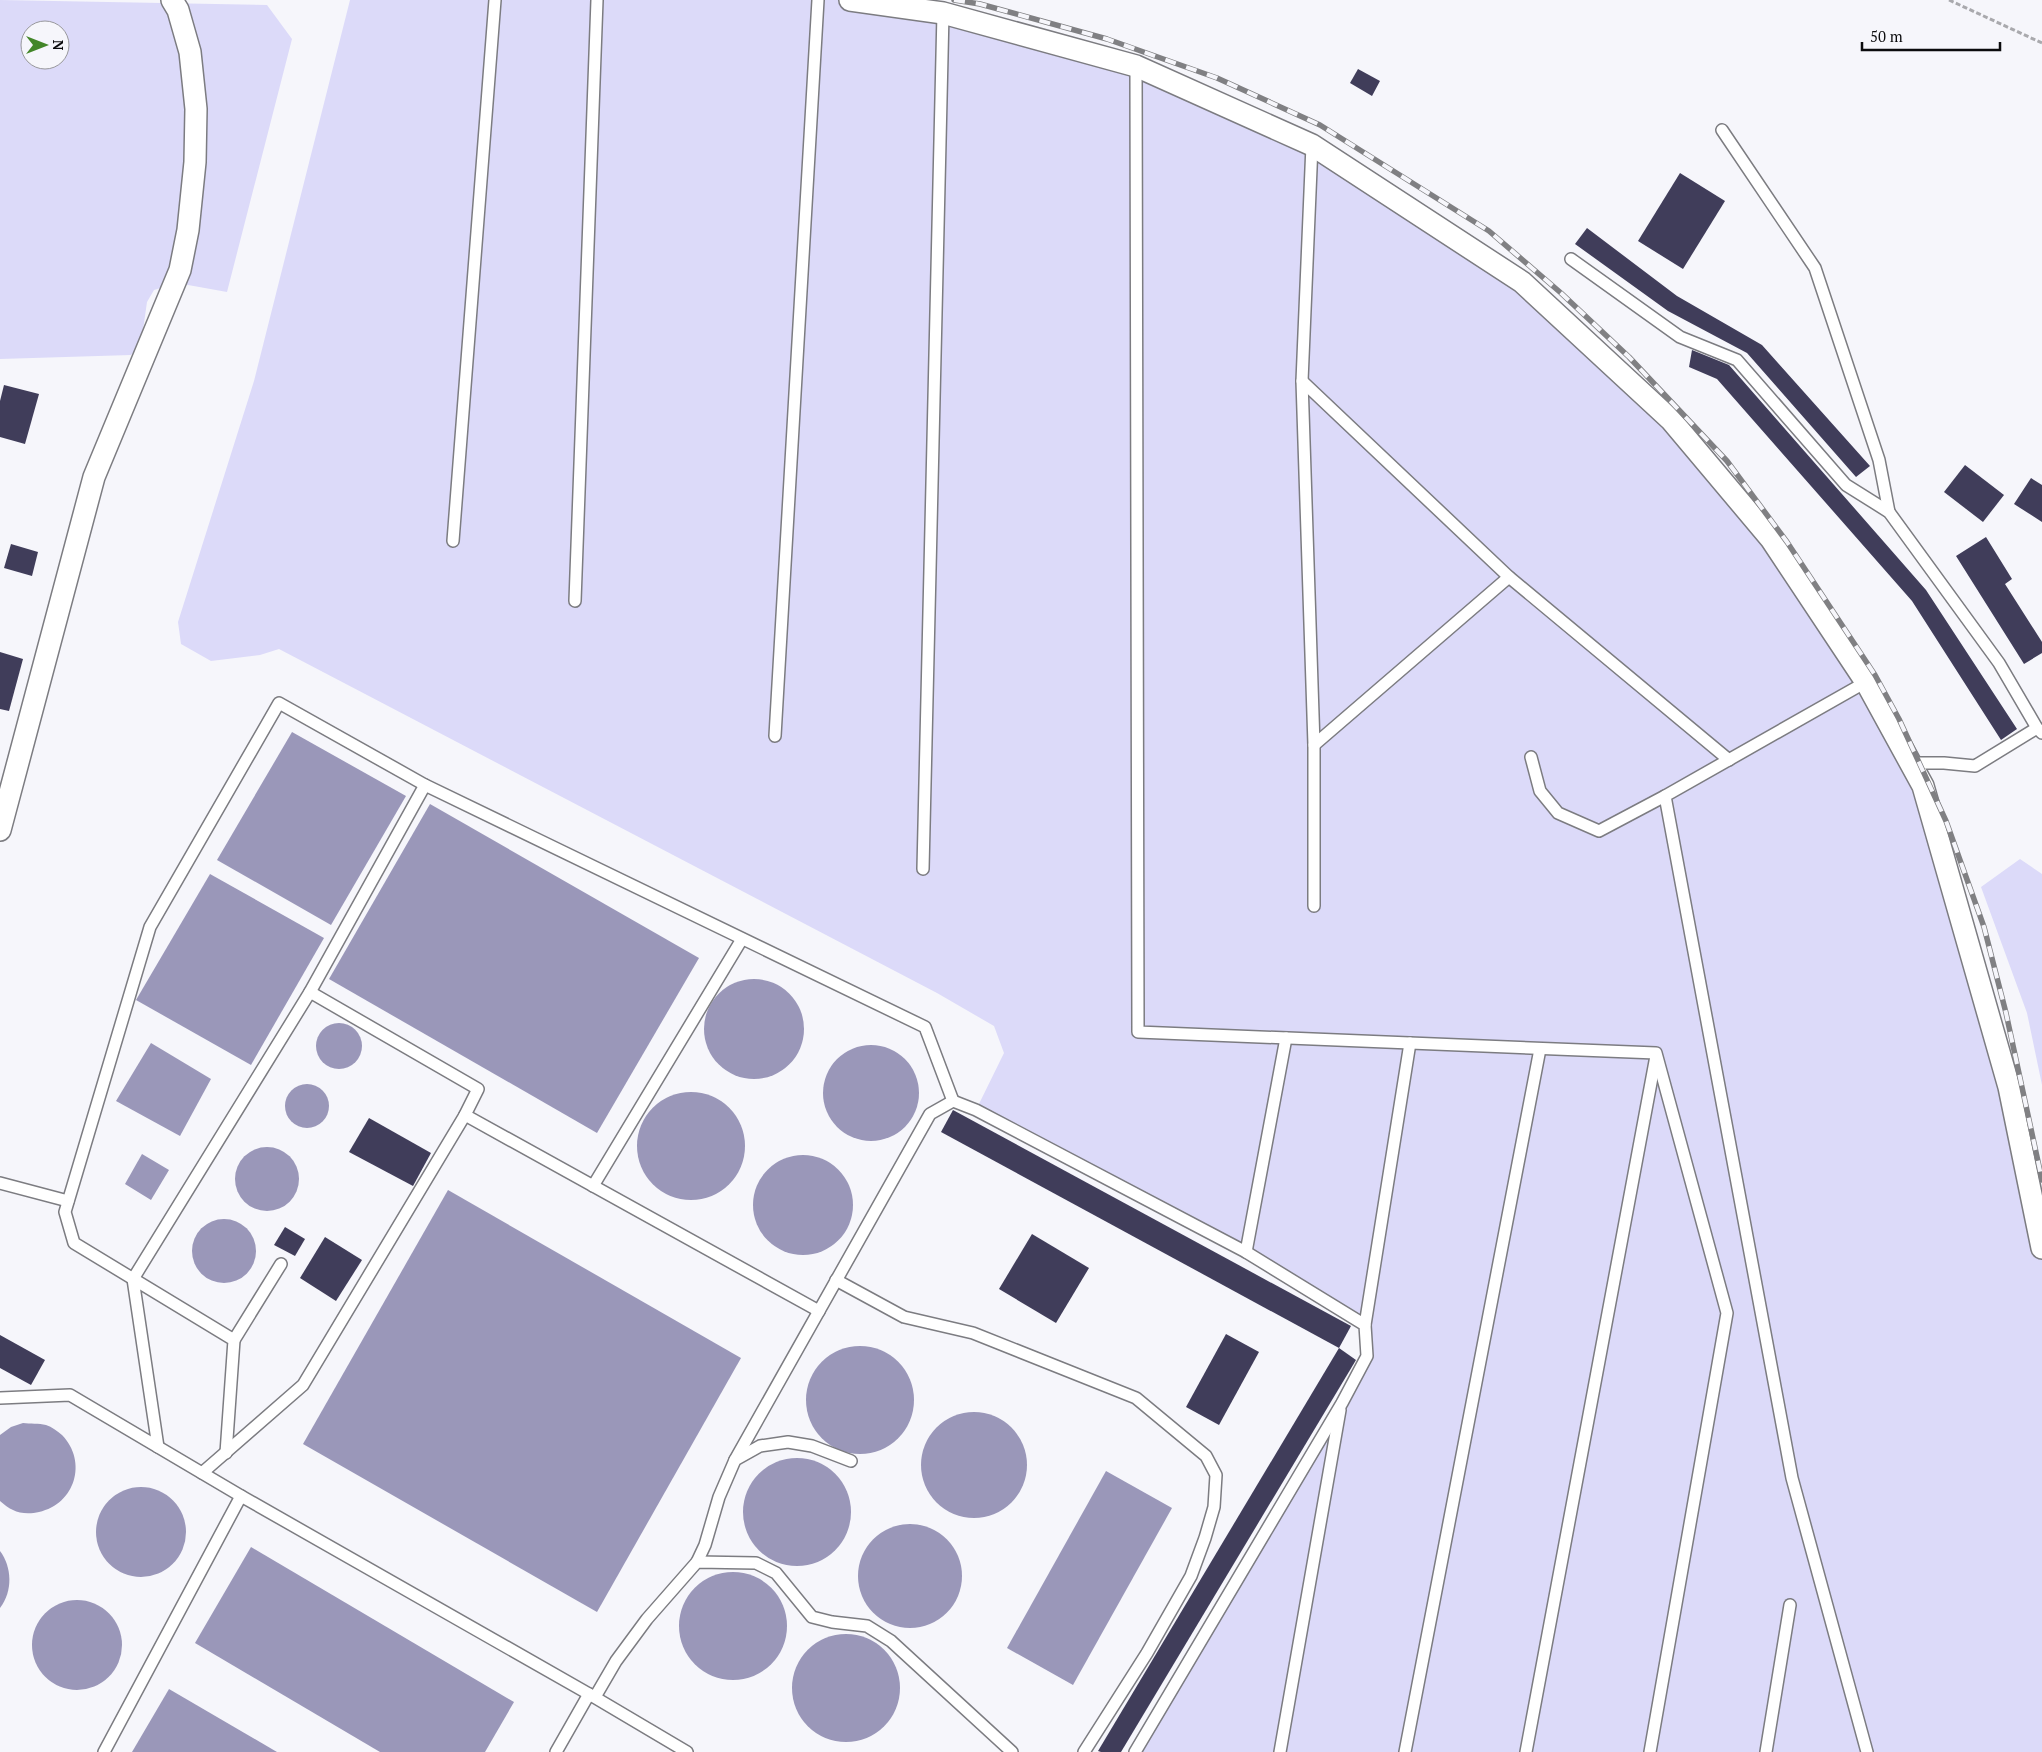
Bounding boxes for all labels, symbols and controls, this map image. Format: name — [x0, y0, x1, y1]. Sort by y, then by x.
north arrow — [20, 20, 70, 70]
scale bar — [1862, 20, 2000, 52]
text: 50 m — [1870, 26, 1903, 46]
text: N — [49, 40, 68, 51]

